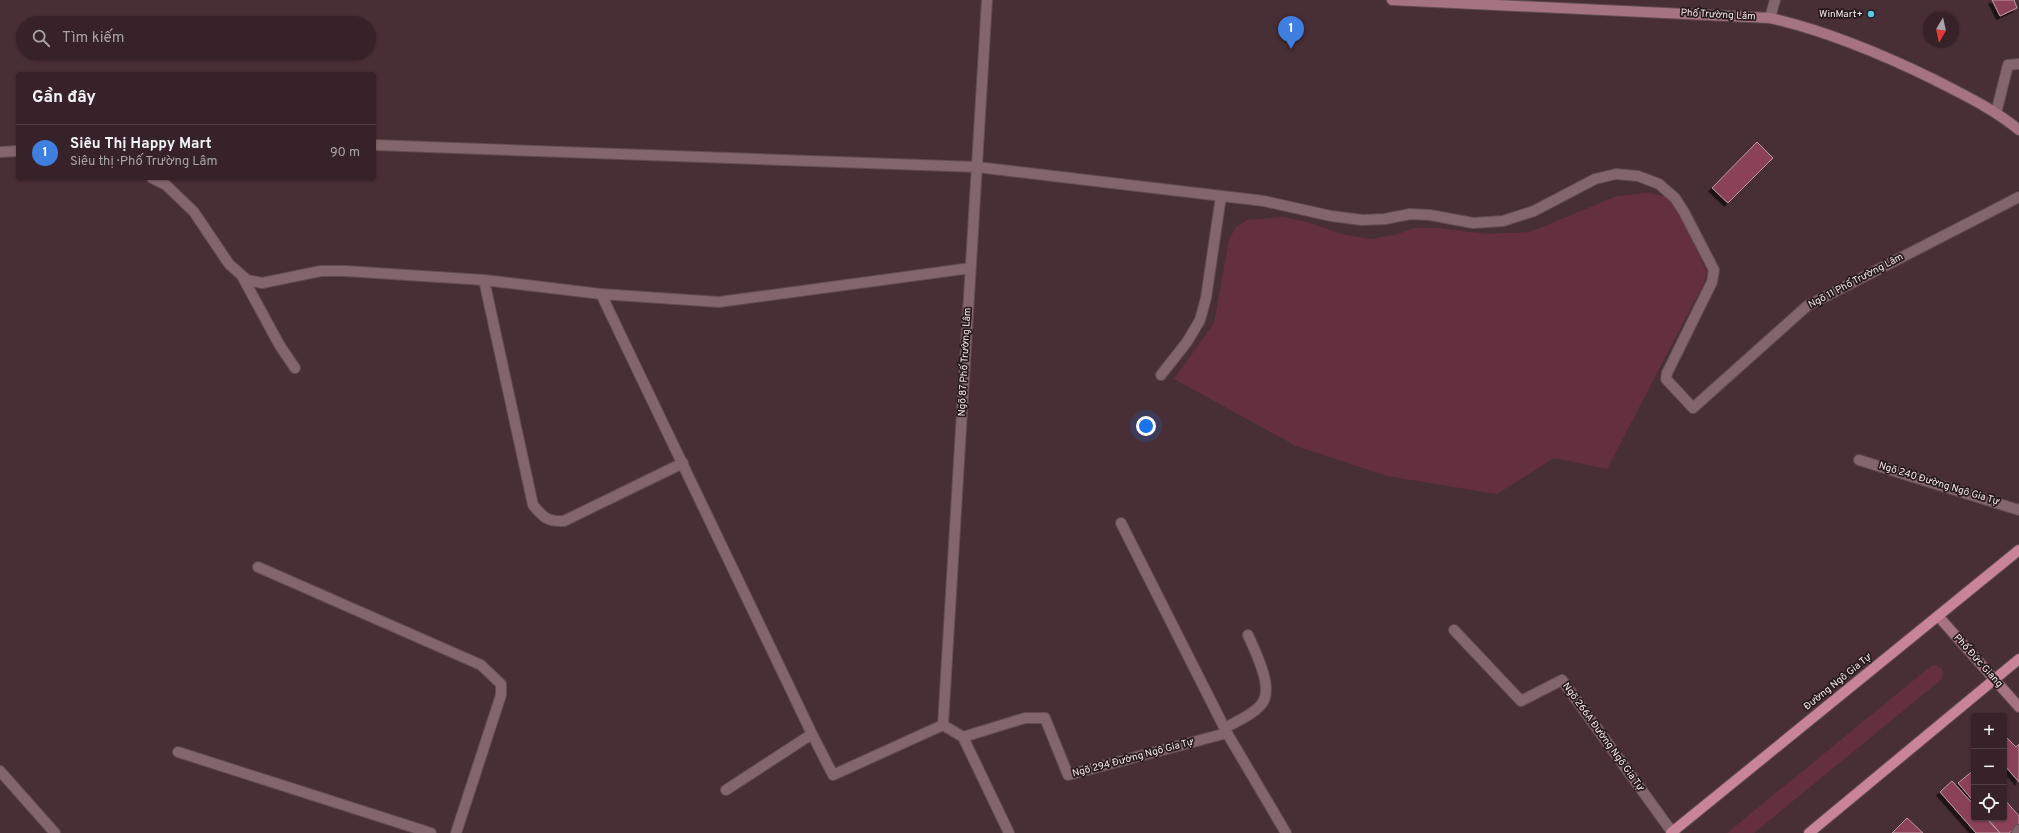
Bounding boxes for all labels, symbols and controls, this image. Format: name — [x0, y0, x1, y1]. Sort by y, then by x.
street label: Phố Trường Lâm — [1680, 7, 1756, 23]
place label: WinMart+ — [1819, 8, 1863, 21]
marker: WinMart+ — [1866, 9, 1876, 19]
north arrow — [1923, 12, 1959, 48]
search box — [16, 16, 376, 60]
pin: 1 — [1278, 16, 1304, 49]
icon: search — [30, 27, 52, 49]
text: Tìm kiếm — [62, 29, 124, 48]
text: Gần đây — [32, 87, 96, 109]
text: Siêu Thị Happy Mart — [70, 135, 212, 154]
text: 1 — [42, 145, 48, 161]
text: 90 m — [330, 145, 360, 161]
text: Siêu thị · Phố Trường Lâm — [70, 154, 217, 170]
street label: Ngõ 11 Phố Trường Lâm — [1806, 250, 1906, 312]
street label: Ngõ 87 Phố Trường Lâm — [956, 307, 974, 417]
your location — [1136, 416, 1156, 436]
street label: Ngõ 240 Đường Ngô Gia Tự — [1877, 459, 2001, 509]
street label: Phố Đức Giang — [1951, 632, 2005, 690]
street label: Đường Ngô Gia Tự — [1801, 650, 1875, 713]
street label: Ngõ 266A Đường Ngô Gia Tự — [1559, 680, 1647, 794]
map controls — [1971, 713, 2007, 821]
button: + — [1971, 713, 2007, 749]
street label: Ngõ 294 Đường Ngô Gia Tự — [1071, 735, 1195, 780]
button: − — [1971, 749, 2007, 785]
button: locate — [1971, 785, 2007, 821]

